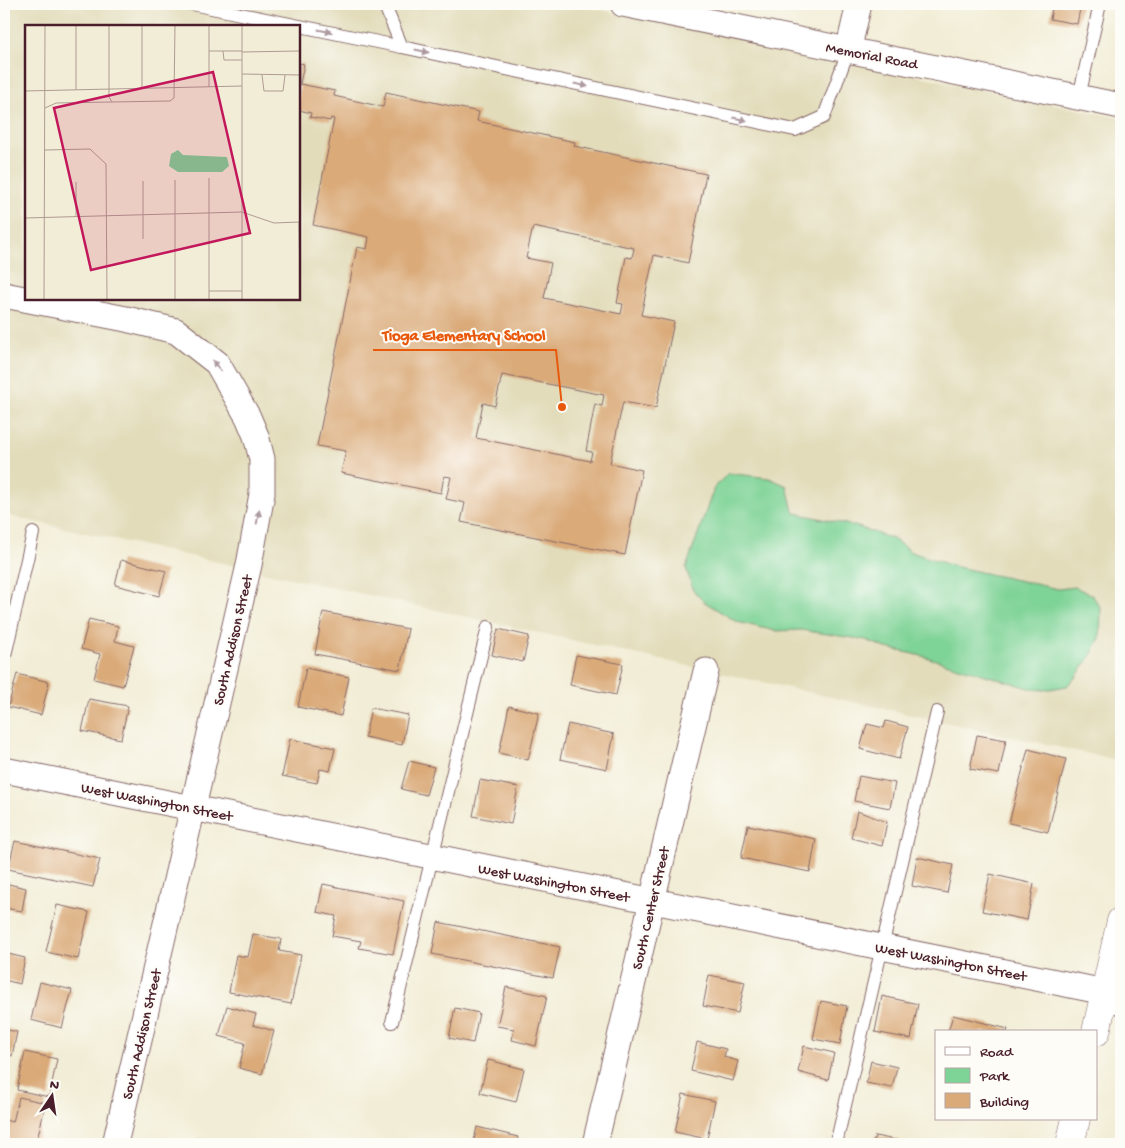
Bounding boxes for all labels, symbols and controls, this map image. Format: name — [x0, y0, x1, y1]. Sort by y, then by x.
inset map — [25, 25, 300, 300]
one-way arrow — [318, 27, 333, 35]
street label: Memorial Road — [824, 39, 920, 75]
one-way arrow — [414, 47, 429, 55]
one-way arrow — [573, 81, 588, 89]
one-way arrow — [732, 115, 747, 123]
callout: Tioga Elementary School — [373, 319, 556, 350]
text: Tioga Elementary School — [381, 328, 546, 347]
one-way arrow — [211, 360, 222, 373]
one-way arrow — [254, 508, 262, 524]
street label: South Addison Street — [210, 572, 258, 707]
street label: West Washington Street — [79, 779, 236, 827]
street label: South Center Street — [629, 844, 675, 971]
street label: West Washington Street — [476, 860, 633, 908]
street label: West Washington Street — [873, 939, 1030, 987]
street label: South Addison Street — [119, 966, 167, 1101]
legend — [935, 1030, 1098, 1120]
text: Road — [980, 1044, 1014, 1062]
text: Park — [979, 1068, 1010, 1086]
north arrow — [28, 1070, 78, 1120]
text: N — [48, 1076, 61, 1095]
text: Building — [979, 1094, 1029, 1112]

